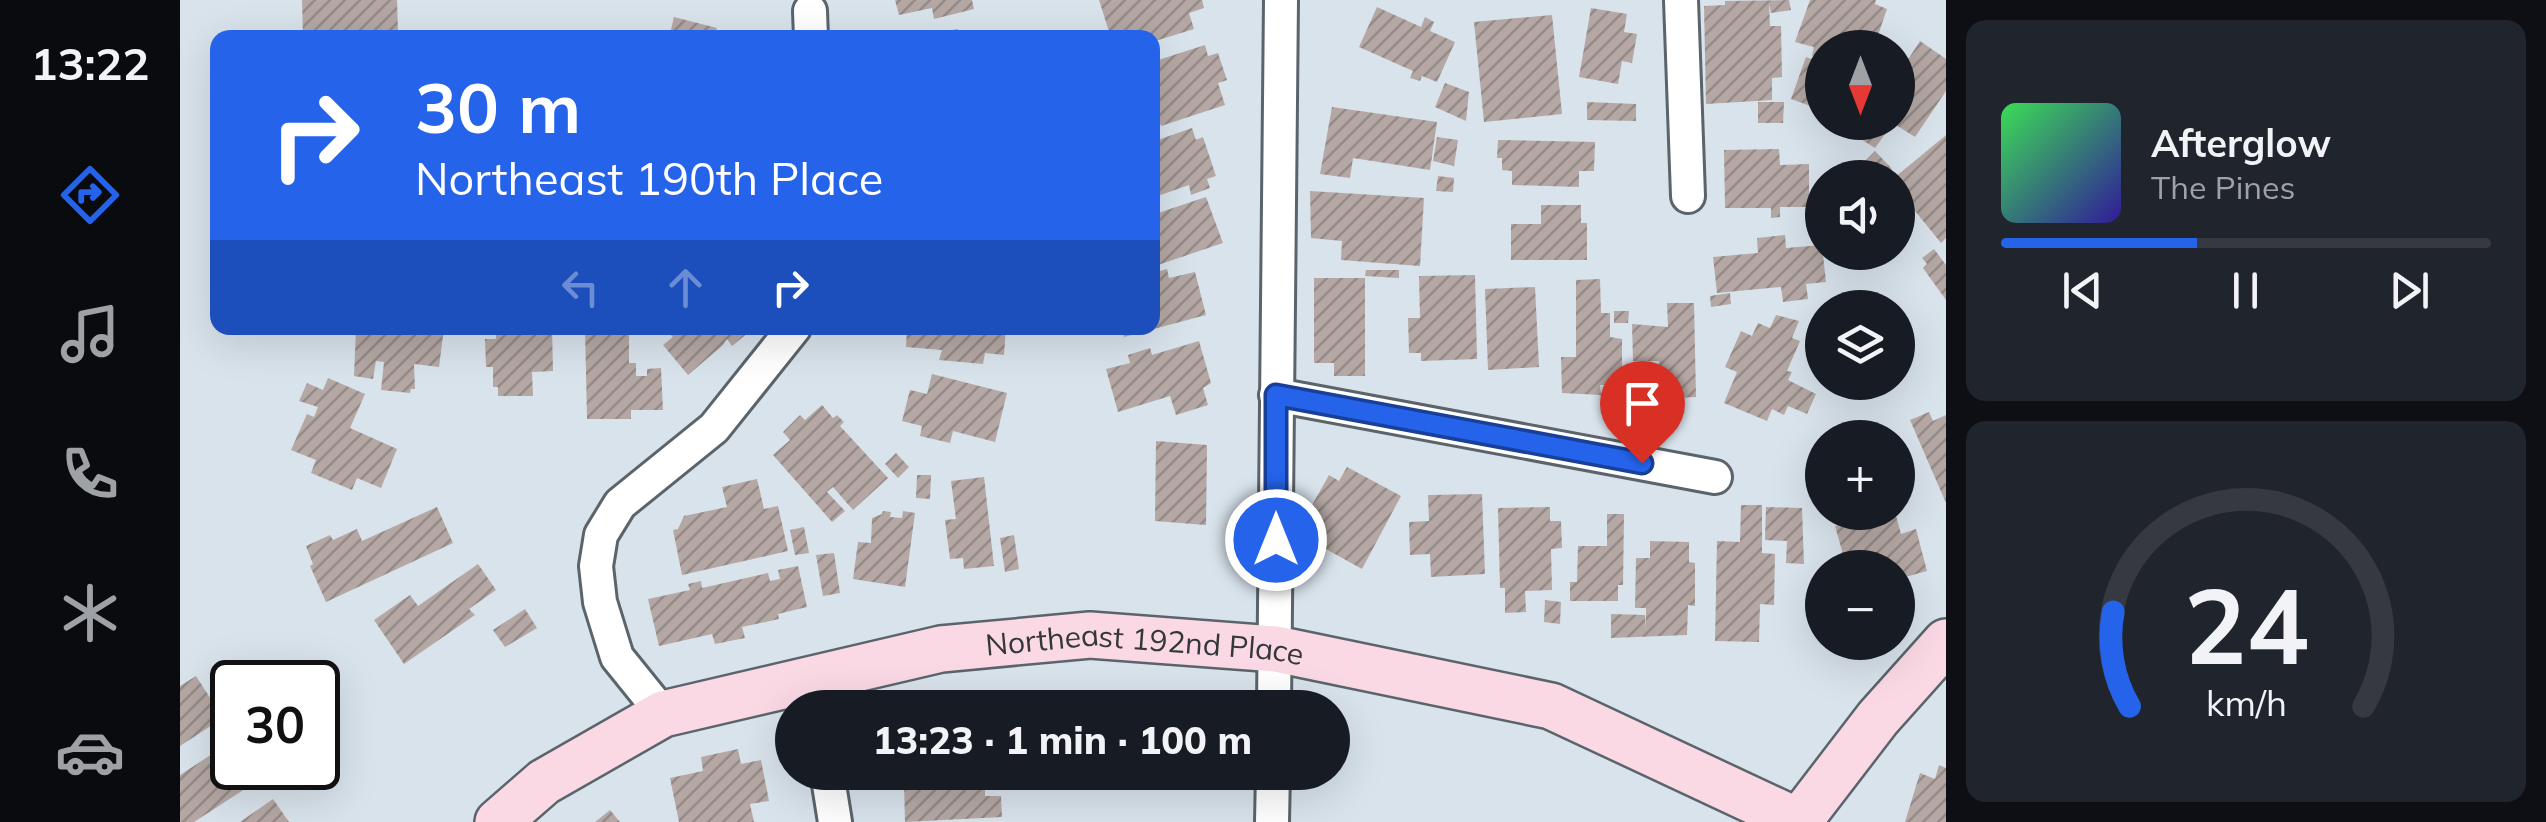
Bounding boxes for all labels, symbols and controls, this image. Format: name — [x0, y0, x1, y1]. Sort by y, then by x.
north arrow — [1805, 30, 1915, 140]
map controls — [1805, 30, 1915, 660]
text: 13:22 — [30, 35, 150, 91]
text: 30 m — [415, 63, 581, 151]
icon: right — [250, 70, 380, 200]
text: Afterglow — [2151, 119, 2331, 167]
text: Northeast 190th Place — [415, 150, 883, 206]
icon: directions — [55, 160, 125, 230]
button: sound — [1805, 160, 1915, 270]
text: The Pines — [2151, 167, 2295, 207]
icon: left — [553, 260, 608, 315]
icon: ahead — [658, 260, 713, 315]
icon: right — [763, 260, 818, 315]
icon: previous — [2055, 263, 2110, 318]
icon: pause — [2218, 263, 2273, 318]
icon: next — [2382, 263, 2437, 318]
button: layers — [1805, 290, 1915, 400]
icon: music — [55, 299, 125, 369]
pin — [1600, 361, 1685, 464]
icon: arrive — [1615, 376, 1670, 431]
button: + — [1805, 420, 1915, 530]
icon: phone — [55, 439, 125, 509]
position arrow — [1224, 488, 1328, 592]
button: − — [1805, 550, 1915, 660]
text: 24 — [2184, 559, 2308, 690]
icon: climate — [55, 578, 125, 648]
street label: Northeast 192nd Place — [984, 615, 1307, 673]
speed limit sign: 30 — [210, 660, 340, 790]
text: km/h — [2206, 680, 2286, 725]
text: 13:23 · 1 min · 100 m — [873, 716, 1252, 764]
icon: car — [55, 717, 125, 787]

